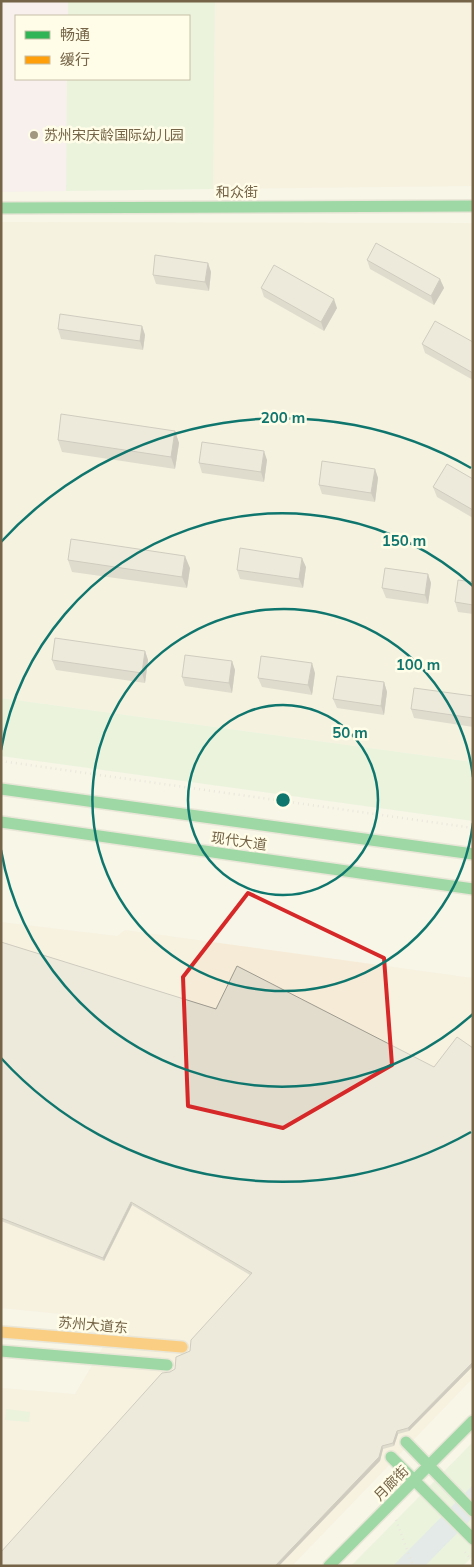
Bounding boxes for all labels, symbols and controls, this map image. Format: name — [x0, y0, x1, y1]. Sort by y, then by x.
legend — [15, 15, 190, 80]
text: 畅通 — [60, 25, 90, 44]
text: 缓行 — [60, 50, 90, 69]
place label: 苏州宋庆龄国际幼儿园 — [44, 126, 184, 144]
marker: 苏州宋庆龄国际幼儿园 — [28, 129, 40, 141]
street label: 和众街 — [216, 183, 258, 201]
text: 200 m — [261, 408, 305, 427]
text: 150 m — [382, 531, 426, 550]
text: 100 m — [396, 655, 440, 674]
text: 50 m — [332, 723, 368, 742]
centre of rings — [274, 791, 292, 809]
street label: 现代大道 — [210, 828, 268, 854]
street label: 苏州大道东 — [57, 1313, 129, 1337]
street label: 月廊街 — [370, 1462, 412, 1504]

